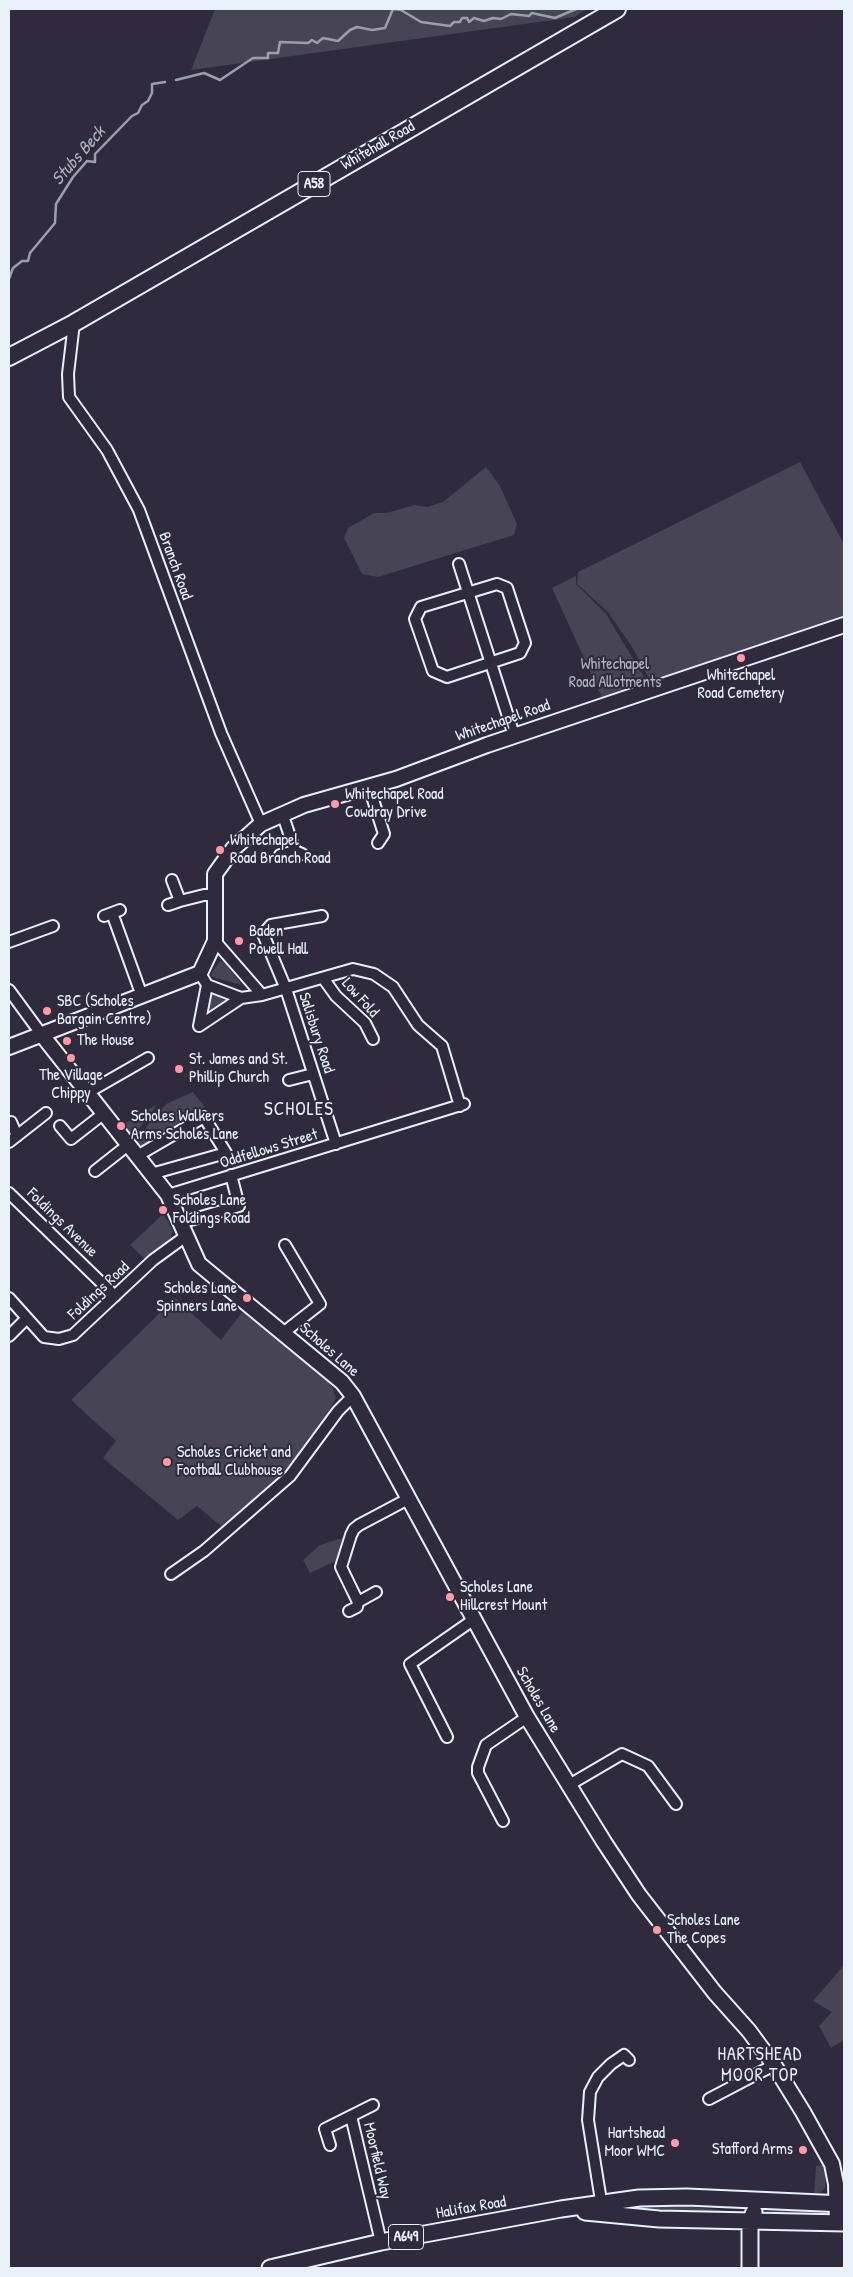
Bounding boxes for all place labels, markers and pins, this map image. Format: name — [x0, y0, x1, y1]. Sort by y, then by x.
marker: Whitechapel Road Cemetery — [735, 652, 747, 664]
place label: Whitechapel Road Cemetery — [697, 666, 785, 704]
place label: Whitechapel Road Cowdray Drive — [345, 785, 444, 823]
marker: Whitechapel Road Cowdray Drive — [329, 798, 341, 810]
place label: Whitechapel Road Branch Road — [230, 831, 331, 869]
marker: Whitechapel Road Branch Road — [214, 844, 226, 856]
place label: Baden Powell Hall — [249, 922, 308, 960]
marker: Baden Powell Hall — [233, 935, 245, 947]
place label: SBC (Scholes Bargain Centre) — [57, 992, 152, 1030]
marker: SBC (Scholes Bargain Centre) — [41, 1005, 53, 1017]
place label: The House — [77, 1031, 134, 1051]
marker: The House — [61, 1035, 73, 1047]
place label: St. James and St. Phillip Church — [189, 1050, 288, 1088]
marker: The Village Chippy — [65, 1052, 77, 1064]
marker: St. James and St. Phillip Church — [173, 1063, 185, 1075]
place label: The Village Chippy — [39, 1066, 103, 1104]
place label: Scholes Walkers Arms Scholes Lane — [131, 1107, 239, 1145]
marker: Scholes Walkers Arms Scholes Lane — [115, 1120, 127, 1132]
place label: Scholes Lane Foldings Road — [173, 1191, 250, 1229]
marker: Scholes Lane Foldings Road — [157, 1204, 169, 1216]
place label: Scholes Lane Spinners Lane — [157, 1279, 237, 1317]
marker: Scholes Lane Spinners Lane — [241, 1292, 253, 1304]
place label: Scholes Cricket and Football Clubhouse — [177, 1443, 291, 1481]
marker: Scholes Cricket and Football Clubhouse — [161, 1456, 173, 1468]
place label: Scholes Lane Hillcrest Mount — [460, 1578, 547, 1616]
marker: Scholes Lane Hillcrest Mount — [444, 1591, 456, 1603]
place label: Scholes Lane The Copes — [667, 1911, 740, 1949]
marker: Scholes Lane The Copes — [651, 1924, 663, 1936]
place label: Hartshead Moor WMC — [605, 2124, 665, 2162]
marker: Hartshead Moor WMC — [669, 2137, 681, 2149]
place label: Stafford Arms — [712, 2140, 793, 2160]
marker: Stafford Arms — [797, 2144, 809, 2156]

